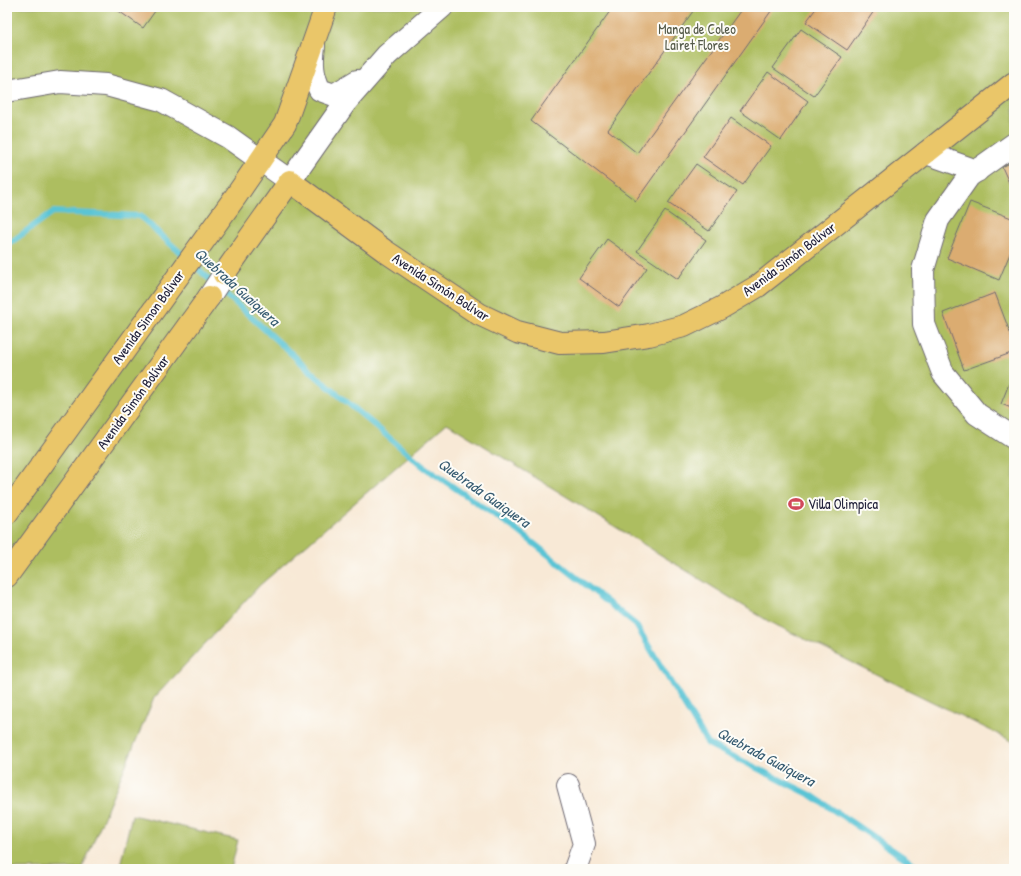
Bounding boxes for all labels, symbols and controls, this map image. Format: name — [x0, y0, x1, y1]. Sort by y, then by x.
park label: Manga de Coleo Lairet Flores — [658, 19, 736, 54]
street label: Avenida Simón Bolívar — [738, 217, 840, 300]
water label: Quebrada Guaiquera — [190, 243, 286, 332]
street label: Avenida Simón Bolívar — [389, 248, 494, 325]
street label: Avenida Simon Bolivar — [107, 265, 189, 368]
street label: Avenida Simón Bolívar — [92, 350, 174, 453]
water label: Quebrada Guaiquera — [434, 453, 536, 533]
place label: Villa Olimpica — [808, 494, 878, 514]
sports icon: Villa Olimpica — [787, 495, 805, 513]
water label: Quebrada Guaiquera — [714, 722, 821, 792]

